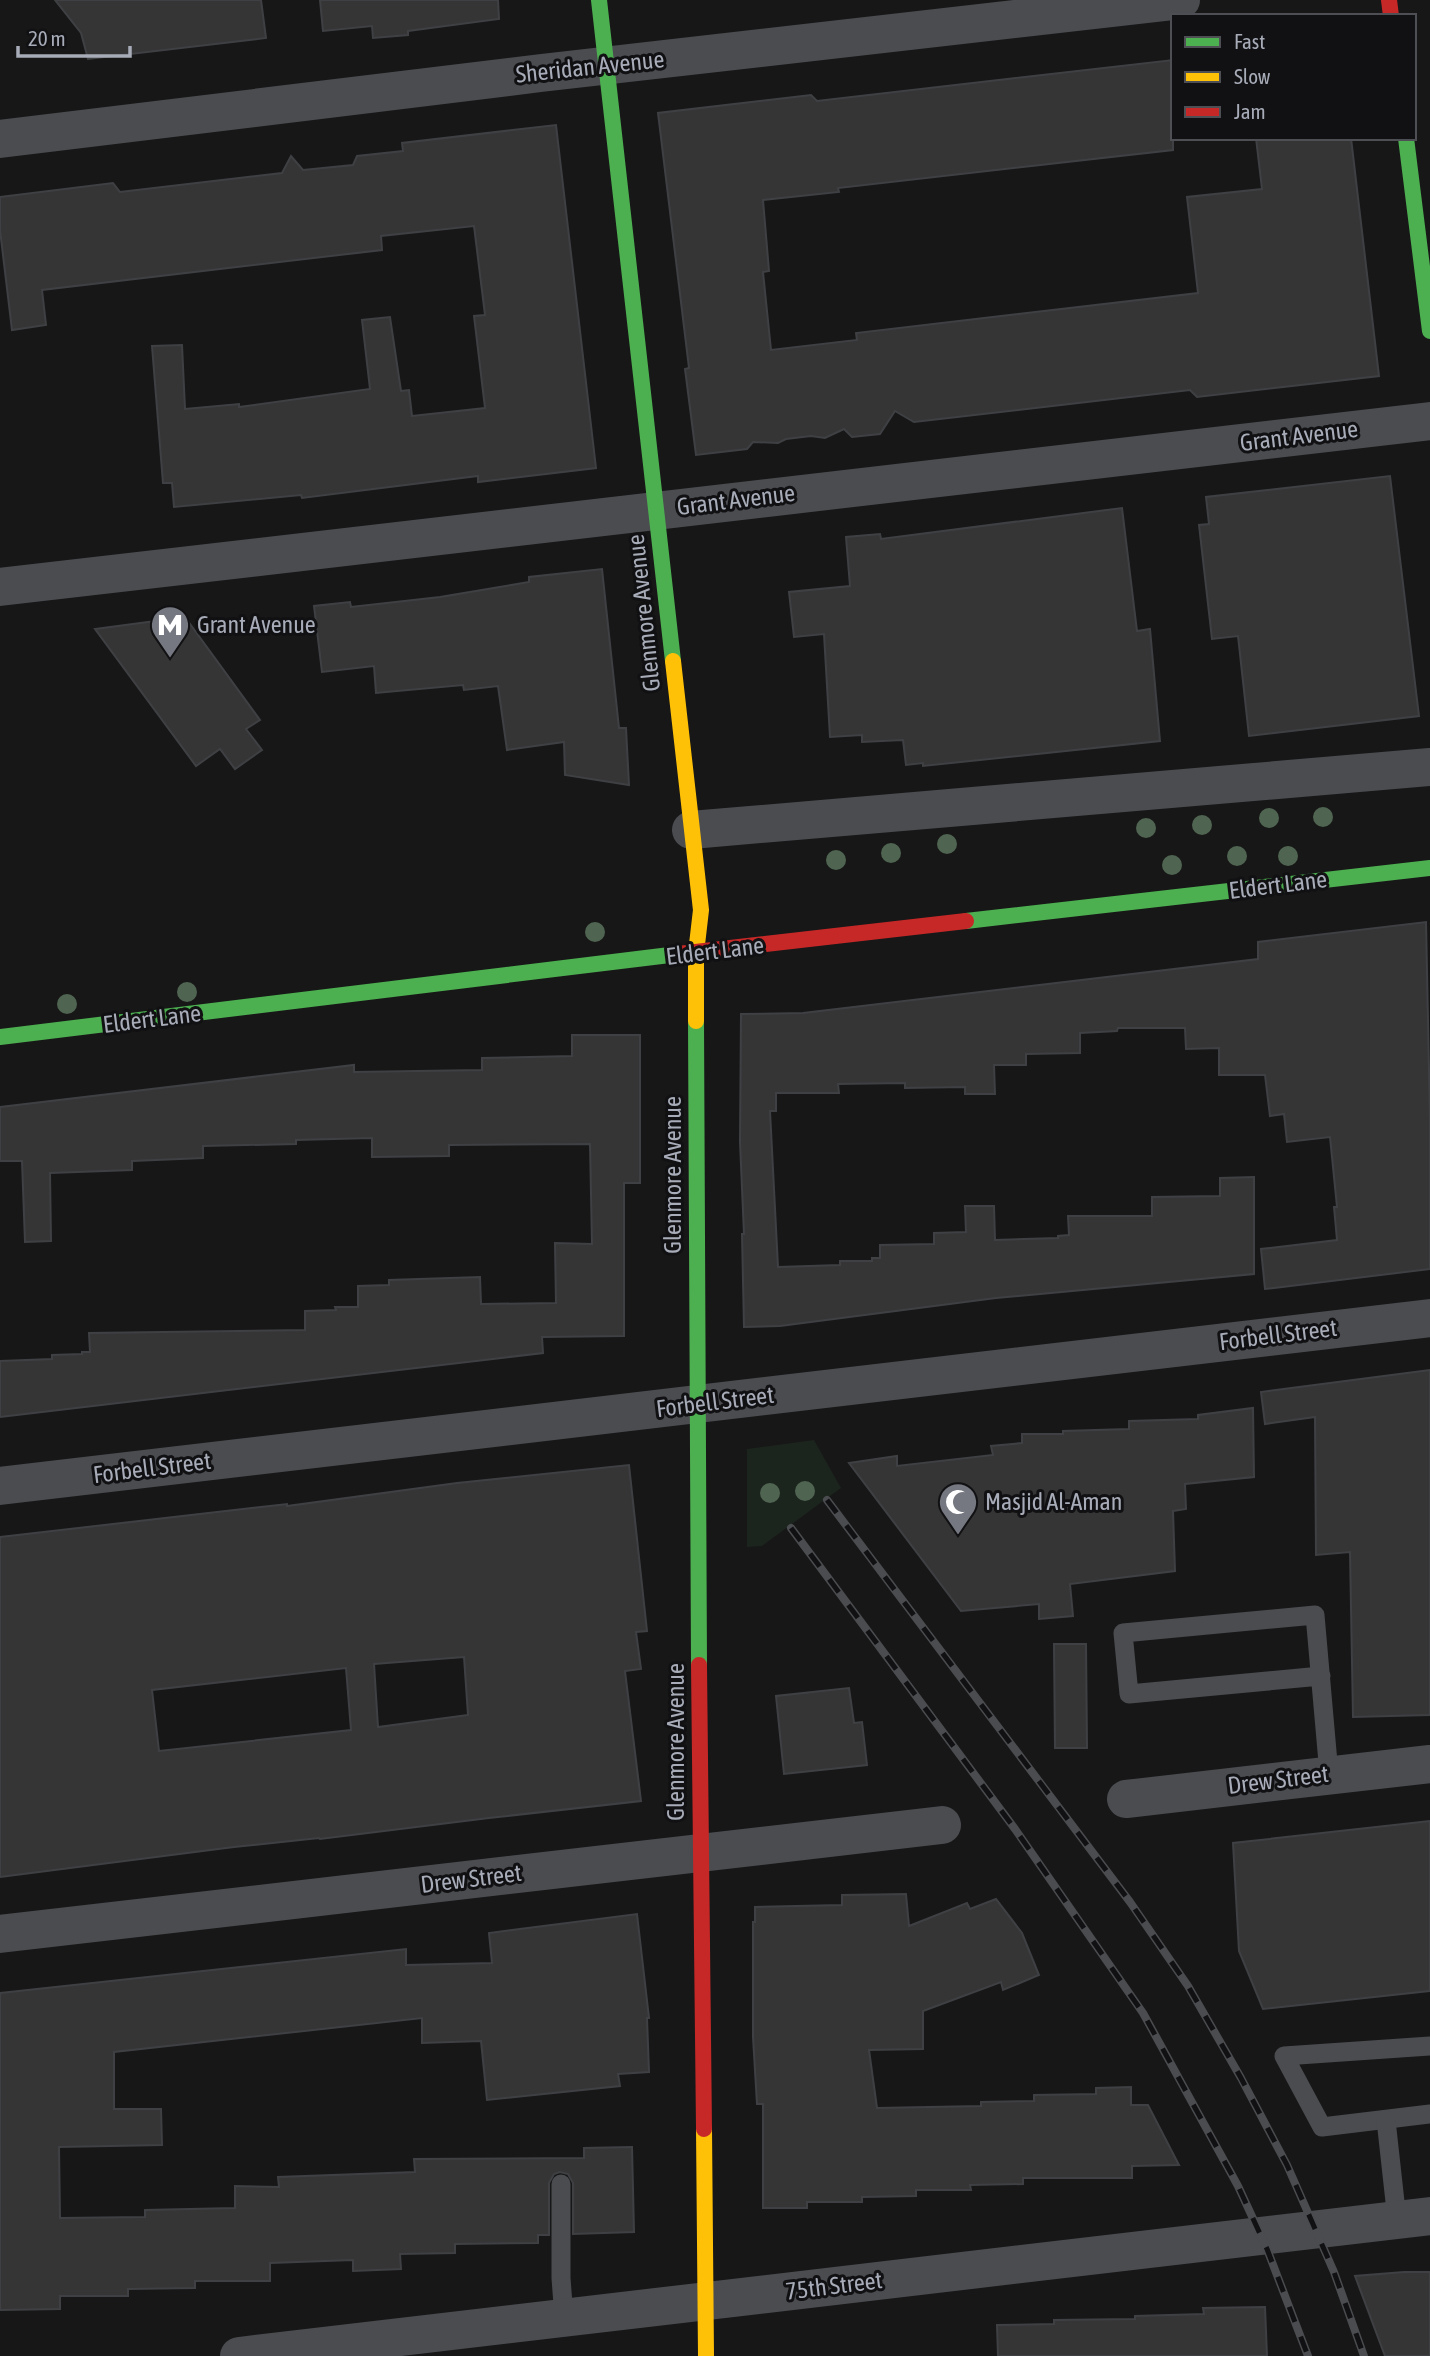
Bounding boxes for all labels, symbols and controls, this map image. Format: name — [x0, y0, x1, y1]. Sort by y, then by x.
scale bar — [18, 14, 130, 58]
legend — [1171, 14, 1416, 140]
text: 20 m — [28, 26, 66, 50]
text: Fast — [1234, 29, 1265, 53]
street label: Sheridan Avenue — [514, 45, 666, 88]
text: Slow — [1234, 64, 1271, 88]
text: Jam — [1234, 99, 1266, 123]
street label: Grant Avenue — [1238, 415, 1360, 456]
street label: Grant Avenue — [675, 479, 797, 520]
street label: Glenmore Avenue — [622, 533, 665, 693]
metro station icon: Grant Avenue — [149, 604, 191, 659]
place label: Grant Avenue — [197, 611, 316, 638]
street label: Eldert Lane — [1227, 865, 1329, 904]
street label: Eldert Lane — [664, 931, 766, 970]
street label: Eldert Lane — [101, 999, 203, 1038]
street label: Glenmore Avenue — [659, 1096, 686, 1254]
street label: Forbell Street — [1217, 1314, 1338, 1355]
street label: Forbell Street — [654, 1381, 775, 1422]
street label: Forbell Street — [91, 1447, 212, 1488]
mosque icon: Masjid Al-Aman — [937, 1481, 979, 1536]
place label: Masjid Al-Aman — [985, 1488, 1122, 1515]
street label: Glenmore Avenue — [662, 1663, 689, 1821]
street label: Drew Street — [1226, 1760, 1330, 1799]
street label: Drew Street — [419, 1859, 523, 1898]
street label: 75th Street — [784, 2266, 884, 2305]

